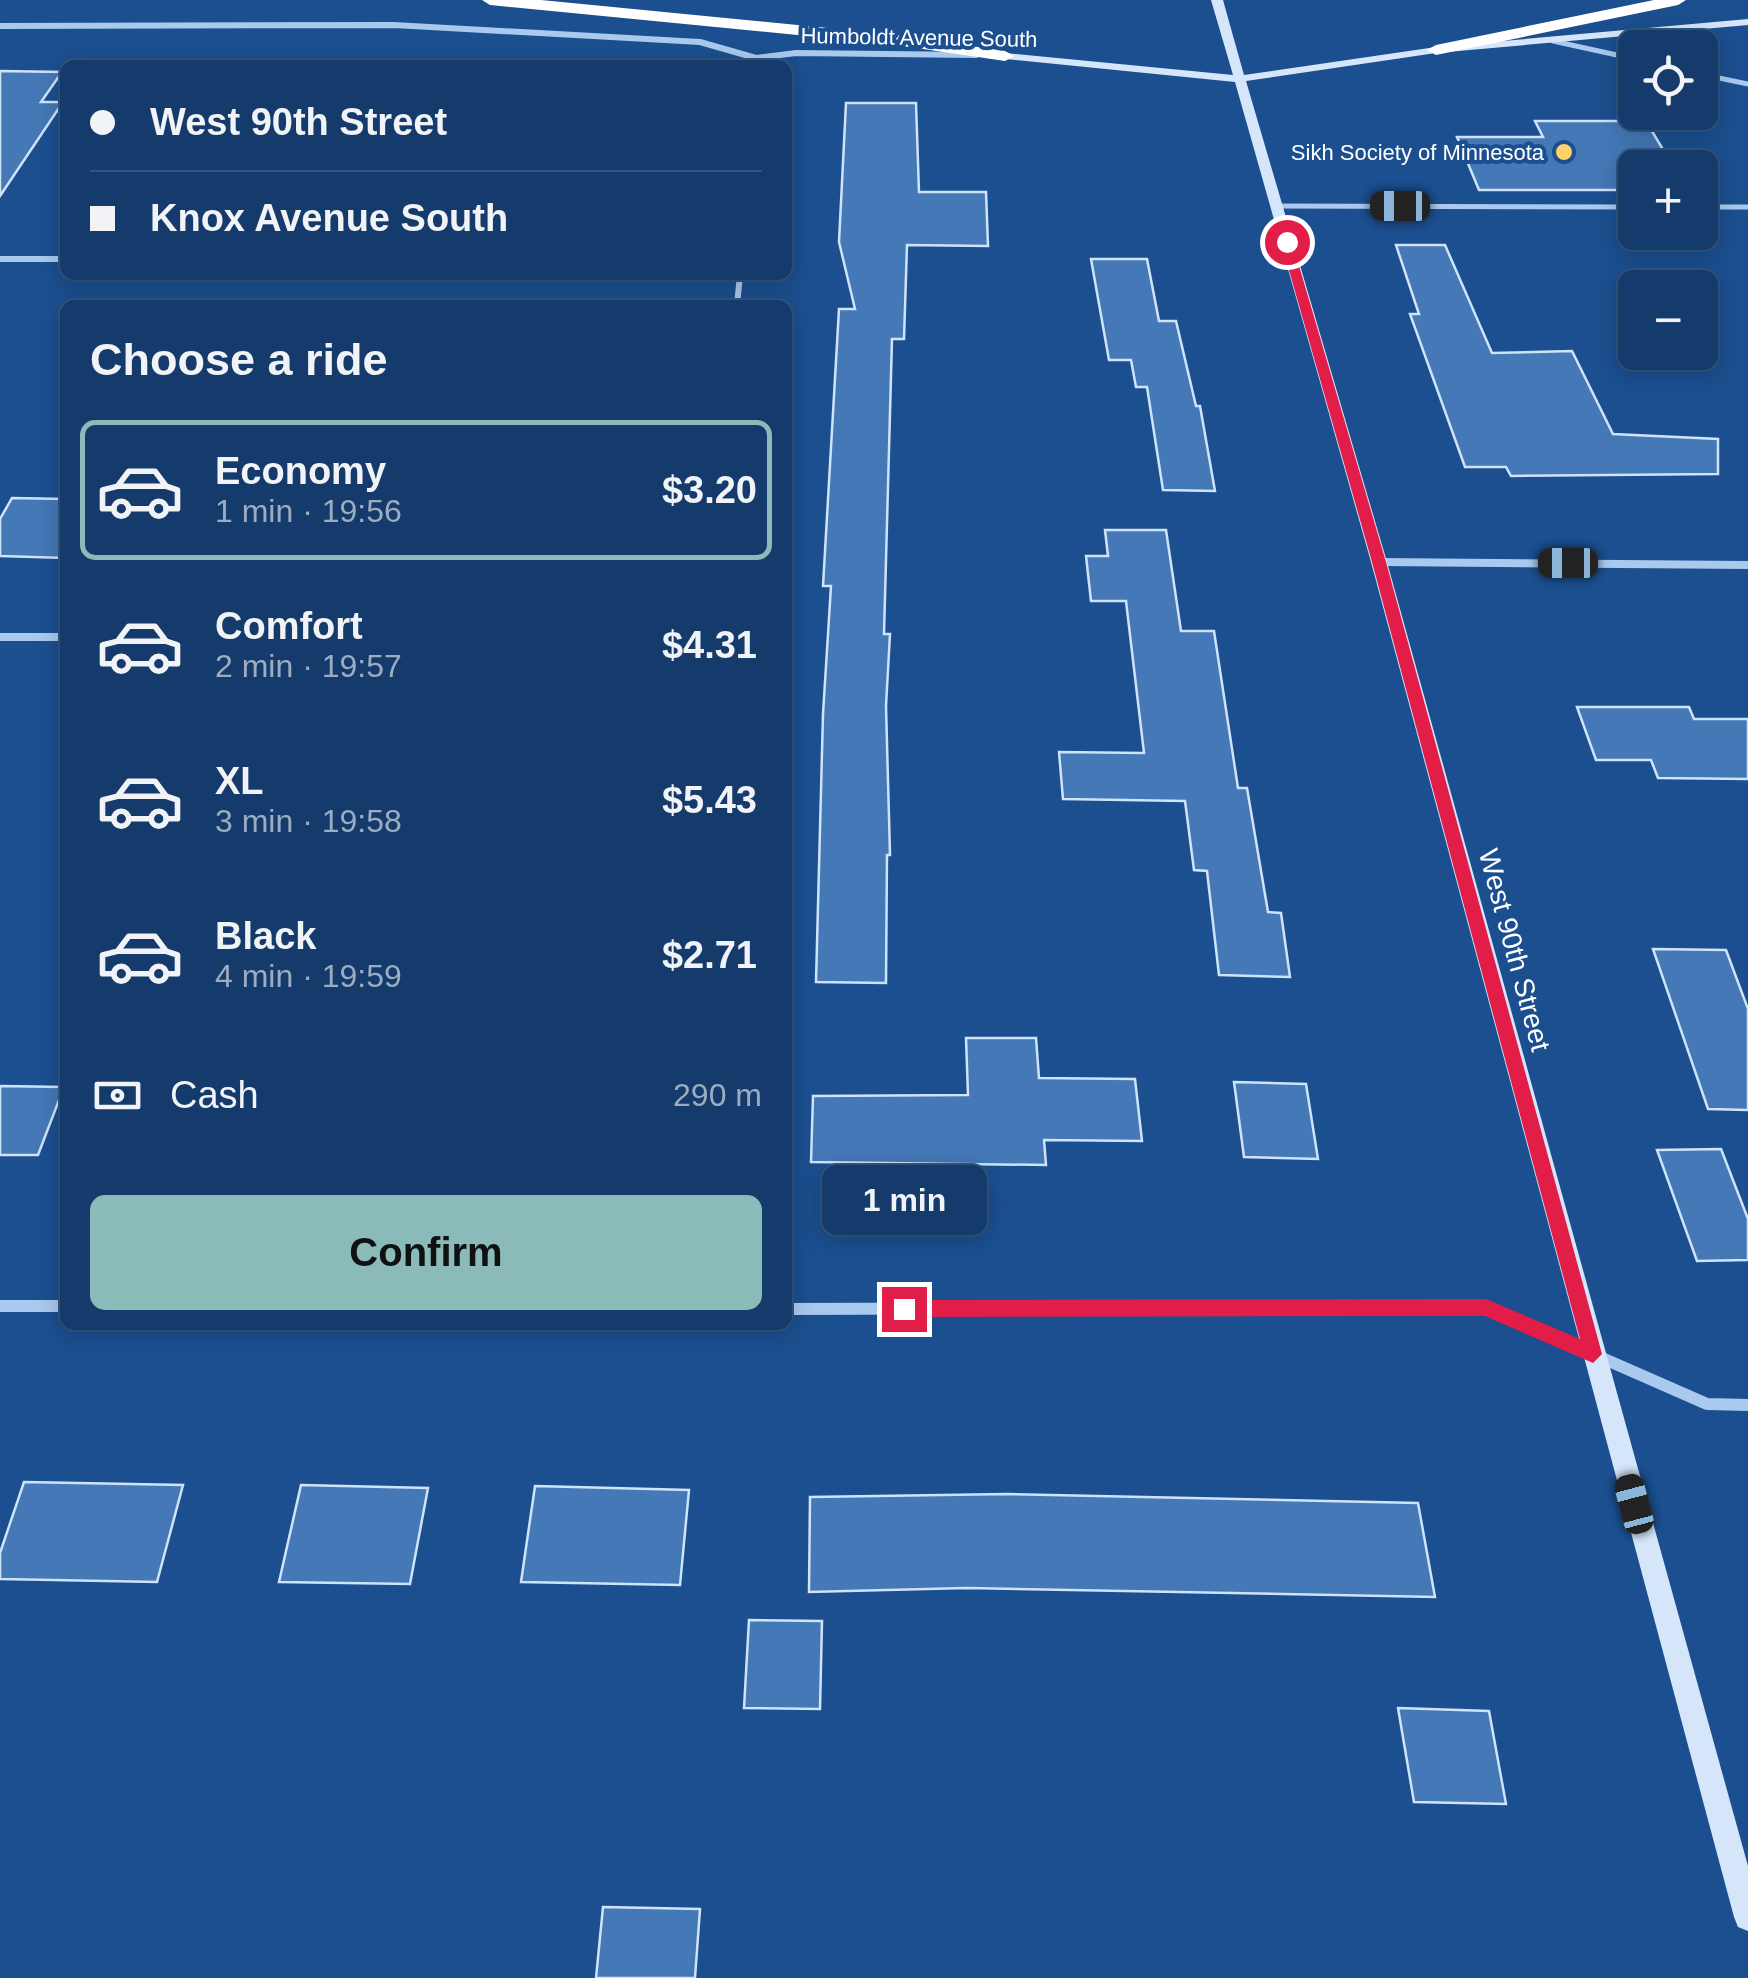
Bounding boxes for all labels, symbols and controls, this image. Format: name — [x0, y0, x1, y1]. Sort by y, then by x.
street label: Humboldt Avenue South — [800, 23, 1038, 52]
map controls — [1618, 30, 1718, 370]
button: locate — [1618, 30, 1718, 130]
text: West 90th Street — [150, 101, 447, 143]
place label: Sikh Society of Minnesota — [1291, 140, 1545, 165]
marker: Sikh Society of Minnesota — [1553, 141, 1575, 163]
button: + — [1618, 150, 1718, 250]
car — [1370, 191, 1430, 221]
text: Knox Avenue South — [150, 197, 508, 239]
route start — [1265, 220, 1310, 265]
button: − — [1618, 270, 1718, 370]
text: Choose a ride — [90, 334, 388, 385]
icon: car — [95, 445, 185, 535]
text: Economy — [215, 450, 386, 492]
text: $3.20 — [662, 469, 757, 511]
text: 1 min · 19:56 — [215, 493, 402, 529]
car — [1538, 548, 1598, 578]
icon: car — [95, 600, 185, 690]
text: Comfort — [215, 605, 363, 647]
text: $4.31 — [662, 624, 757, 666]
text: 2 min · 19:57 — [215, 648, 402, 684]
icon: car — [95, 755, 185, 845]
text: XL — [215, 760, 264, 802]
text: $5.43 — [662, 779, 757, 821]
text: 3 min · 19:58 — [215, 803, 402, 839]
street label: West 90th Street — [1473, 846, 1556, 1055]
icon: car — [95, 910, 185, 1000]
text: Black — [215, 915, 316, 957]
text: $2.71 — [662, 934, 757, 976]
text: 4 min · 19:59 — [215, 958, 402, 994]
icon: cash — [90, 1068, 145, 1123]
text: Cash — [170, 1074, 259, 1116]
text: 290 m — [673, 1077, 762, 1113]
callout: 1 min — [822, 1164, 986, 1234]
text: 1 min — [863, 1182, 946, 1218]
button: Confirm — [90, 1195, 762, 1310]
route end — [882, 1287, 927, 1332]
car — [1612, 1471, 1656, 1537]

